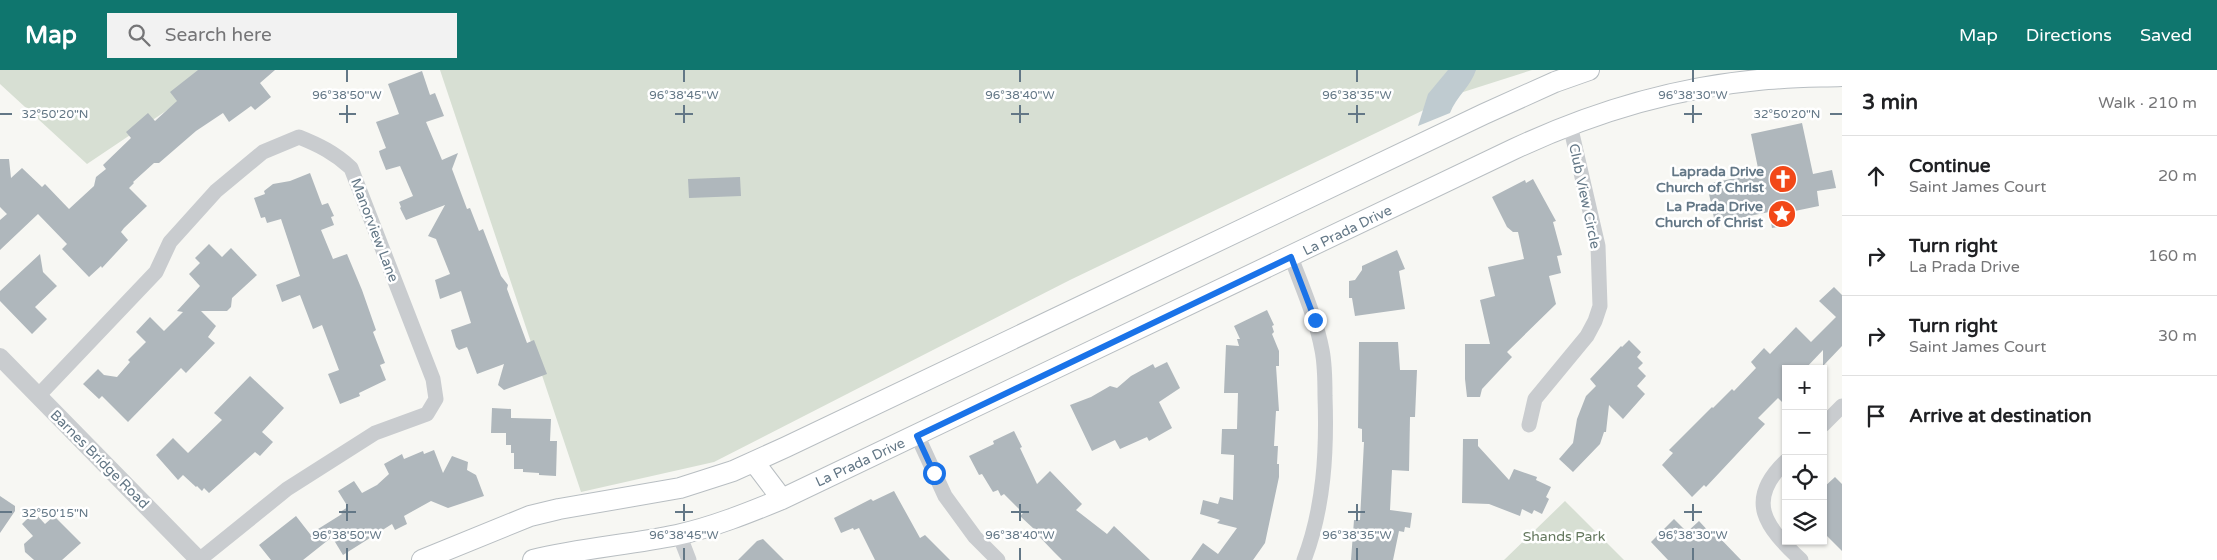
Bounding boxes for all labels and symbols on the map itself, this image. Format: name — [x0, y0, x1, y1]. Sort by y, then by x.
text: 96°38'50"W — [312, 88, 382, 102]
text: 96°38'45"W — [649, 88, 719, 102]
text: 96°38'40"W — [985, 88, 1055, 102]
text: 96°38'35"W — [1322, 88, 1392, 102]
text: 96°38'30"W — [1658, 88, 1728, 102]
text: 32°50'20"N — [22, 107, 89, 121]
text: 32°50'20"N — [1754, 107, 1821, 121]
street label: Club View Circle — [1565, 142, 1604, 250]
place label: Laprada Drive Church of Christ — [1656, 163, 1765, 196]
church icon: Laprada Drive Church of Christ — [1768, 164, 1798, 194]
street label: Manorview Lane — [347, 176, 402, 284]
place label: La Prada Drive Church of Christ — [1655, 198, 1764, 231]
place icon: La Prada Drive Church of Christ — [1767, 199, 1797, 229]
street label: La Prada Drive — [1300, 202, 1395, 259]
route end — [1304, 309, 1327, 332]
street label: Barnes Bridge Road — [47, 406, 153, 512]
street label: La Prada Drive — [813, 434, 908, 491]
route start — [923, 462, 946, 485]
text: 32°50'15"N — [22, 506, 89, 520]
text: 96°38'50"W — [312, 528, 382, 542]
text: 96°38'45"W — [649, 528, 719, 542]
text: 96°38'40"W — [985, 528, 1055, 542]
text: 96°38'35"W — [1322, 528, 1392, 542]
park label: Shands Park — [1523, 528, 1606, 545]
text: 96°38'30"W — [1658, 528, 1728, 542]

